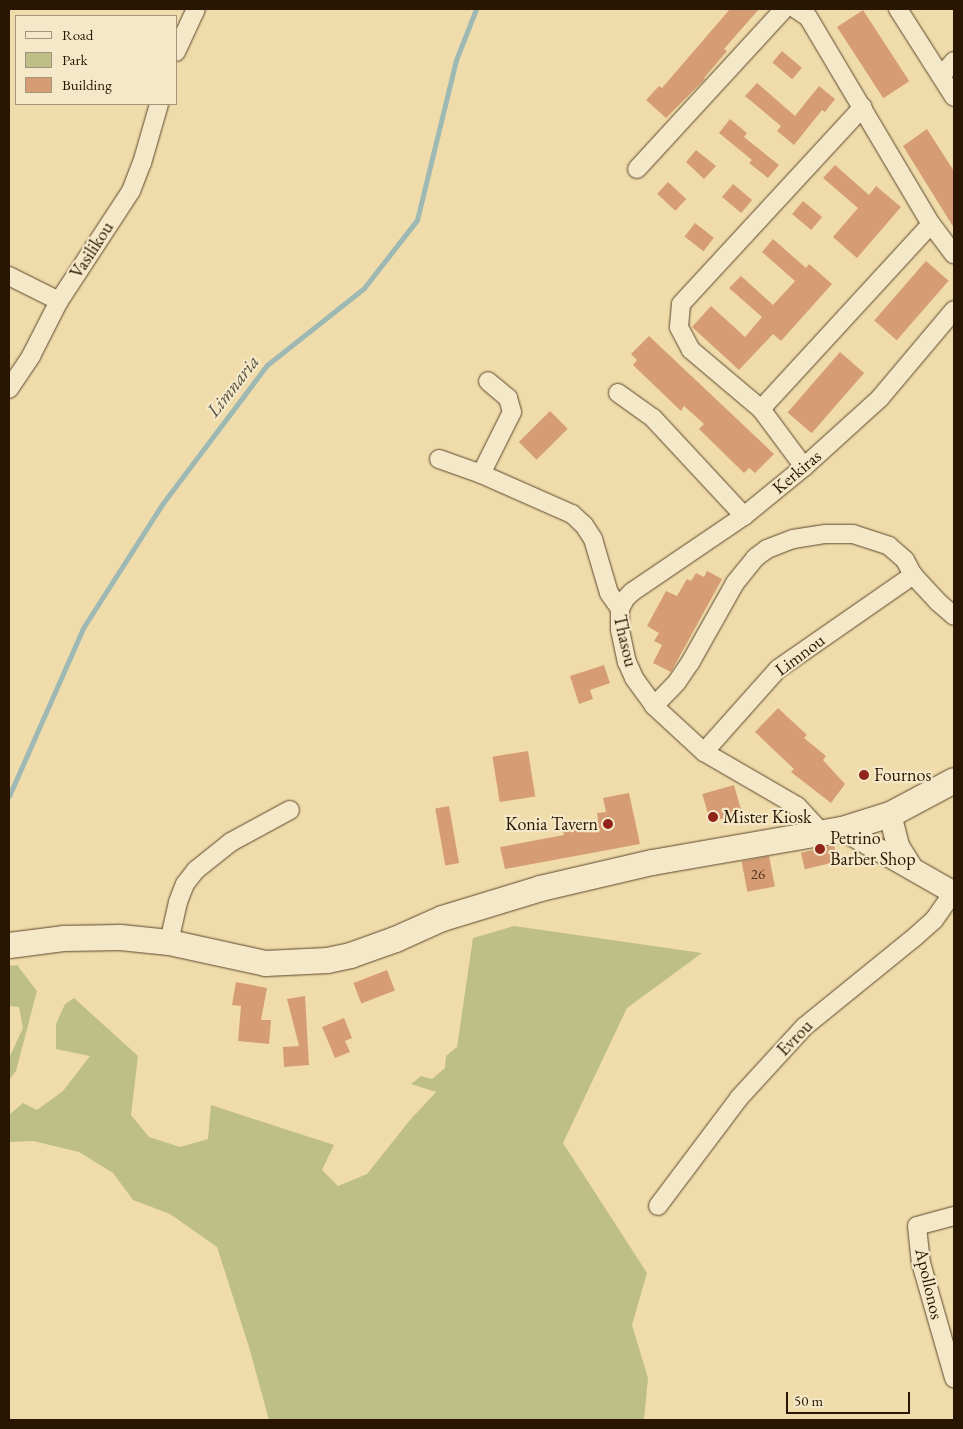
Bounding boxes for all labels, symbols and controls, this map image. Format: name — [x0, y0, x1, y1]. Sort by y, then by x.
legend — [15, 15, 178, 105]
text: Road — [62, 25, 93, 44]
text: Park — [62, 50, 88, 69]
text: Building — [62, 75, 112, 94]
street label: Vasilikou — [66, 218, 118, 282]
water label: Limnaria — [202, 351, 264, 421]
street label: Kerkiras — [768, 445, 826, 499]
street label: Thasou — [609, 613, 641, 669]
street label: Limnou — [771, 629, 829, 681]
place label: Fournos — [874, 764, 931, 786]
marker: Fournos — [858, 769, 870, 781]
place label: Mister Kiosk — [723, 806, 812, 828]
marker: Mister Kiosk — [707, 811, 719, 823]
place label: Konia Tavern — [505, 813, 598, 835]
marker: Konia Tavern — [602, 818, 614, 830]
place label: Petrino Barber Shop — [830, 828, 916, 871]
marker: Petrino Barber Shop — [814, 843, 826, 855]
house number: 26 — [751, 865, 765, 883]
street label: Evrou — [773, 1015, 817, 1061]
street label: Apollonos — [910, 1246, 948, 1322]
scale bar — [788, 1382, 912, 1414]
text: 50 m — [794, 1391, 823, 1410]

